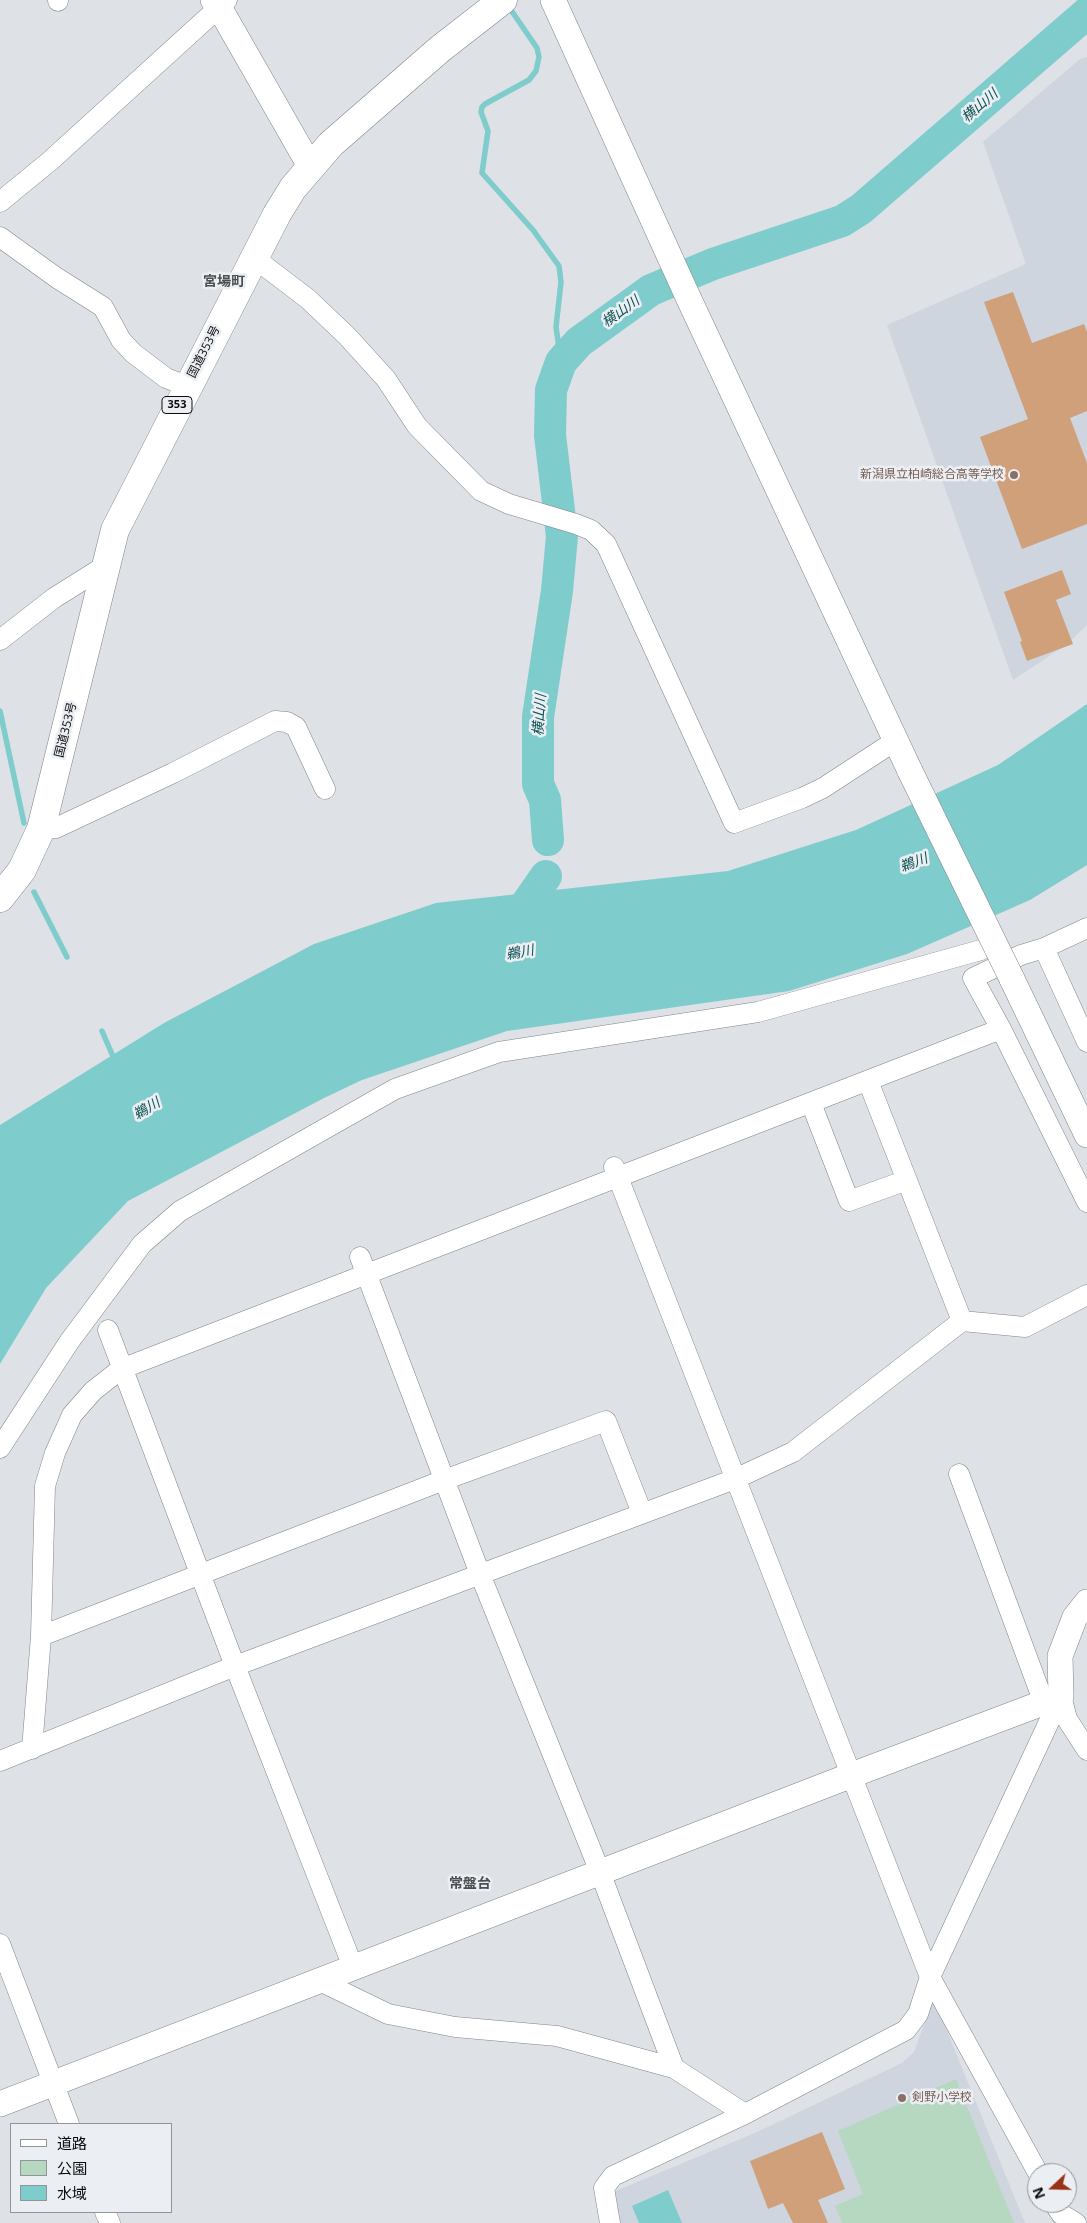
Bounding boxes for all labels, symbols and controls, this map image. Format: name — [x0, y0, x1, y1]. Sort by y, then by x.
water label: 横山川 — [959, 86, 1001, 126]
district label: 宮場町 — [203, 274, 245, 290]
water label: 横山川 — [599, 293, 643, 331]
street label: 国道353号 — [185, 324, 223, 380]
road number: 353 — [162, 396, 192, 414]
place label: 新潟県立柏崎総合高等学校 — [860, 468, 1004, 482]
marker: 新潟県立柏崎総合高等学校 — [1008, 469, 1020, 481]
water label: 横山川 — [530, 693, 550, 737]
street label: 国道353号 — [52, 701, 80, 759]
water label: 鵜川 — [898, 850, 930, 876]
water label: 鵜川 — [505, 942, 535, 964]
water label: 鵜川 — [131, 1095, 163, 1123]
district label: 常盤台 — [449, 1876, 491, 1892]
place label: 剣野小学校 — [912, 2091, 972, 2105]
marker: 剣野小学校 — [896, 2092, 908, 2104]
legend — [10, 2123, 172, 2213]
text: 道路 — [57, 2133, 87, 2153]
text: 公園 — [57, 2158, 87, 2178]
north arrow — [1027, 2163, 1077, 2213]
text: 水域 — [57, 2183, 87, 2203]
text: N — [1028, 2184, 1049, 2202]

